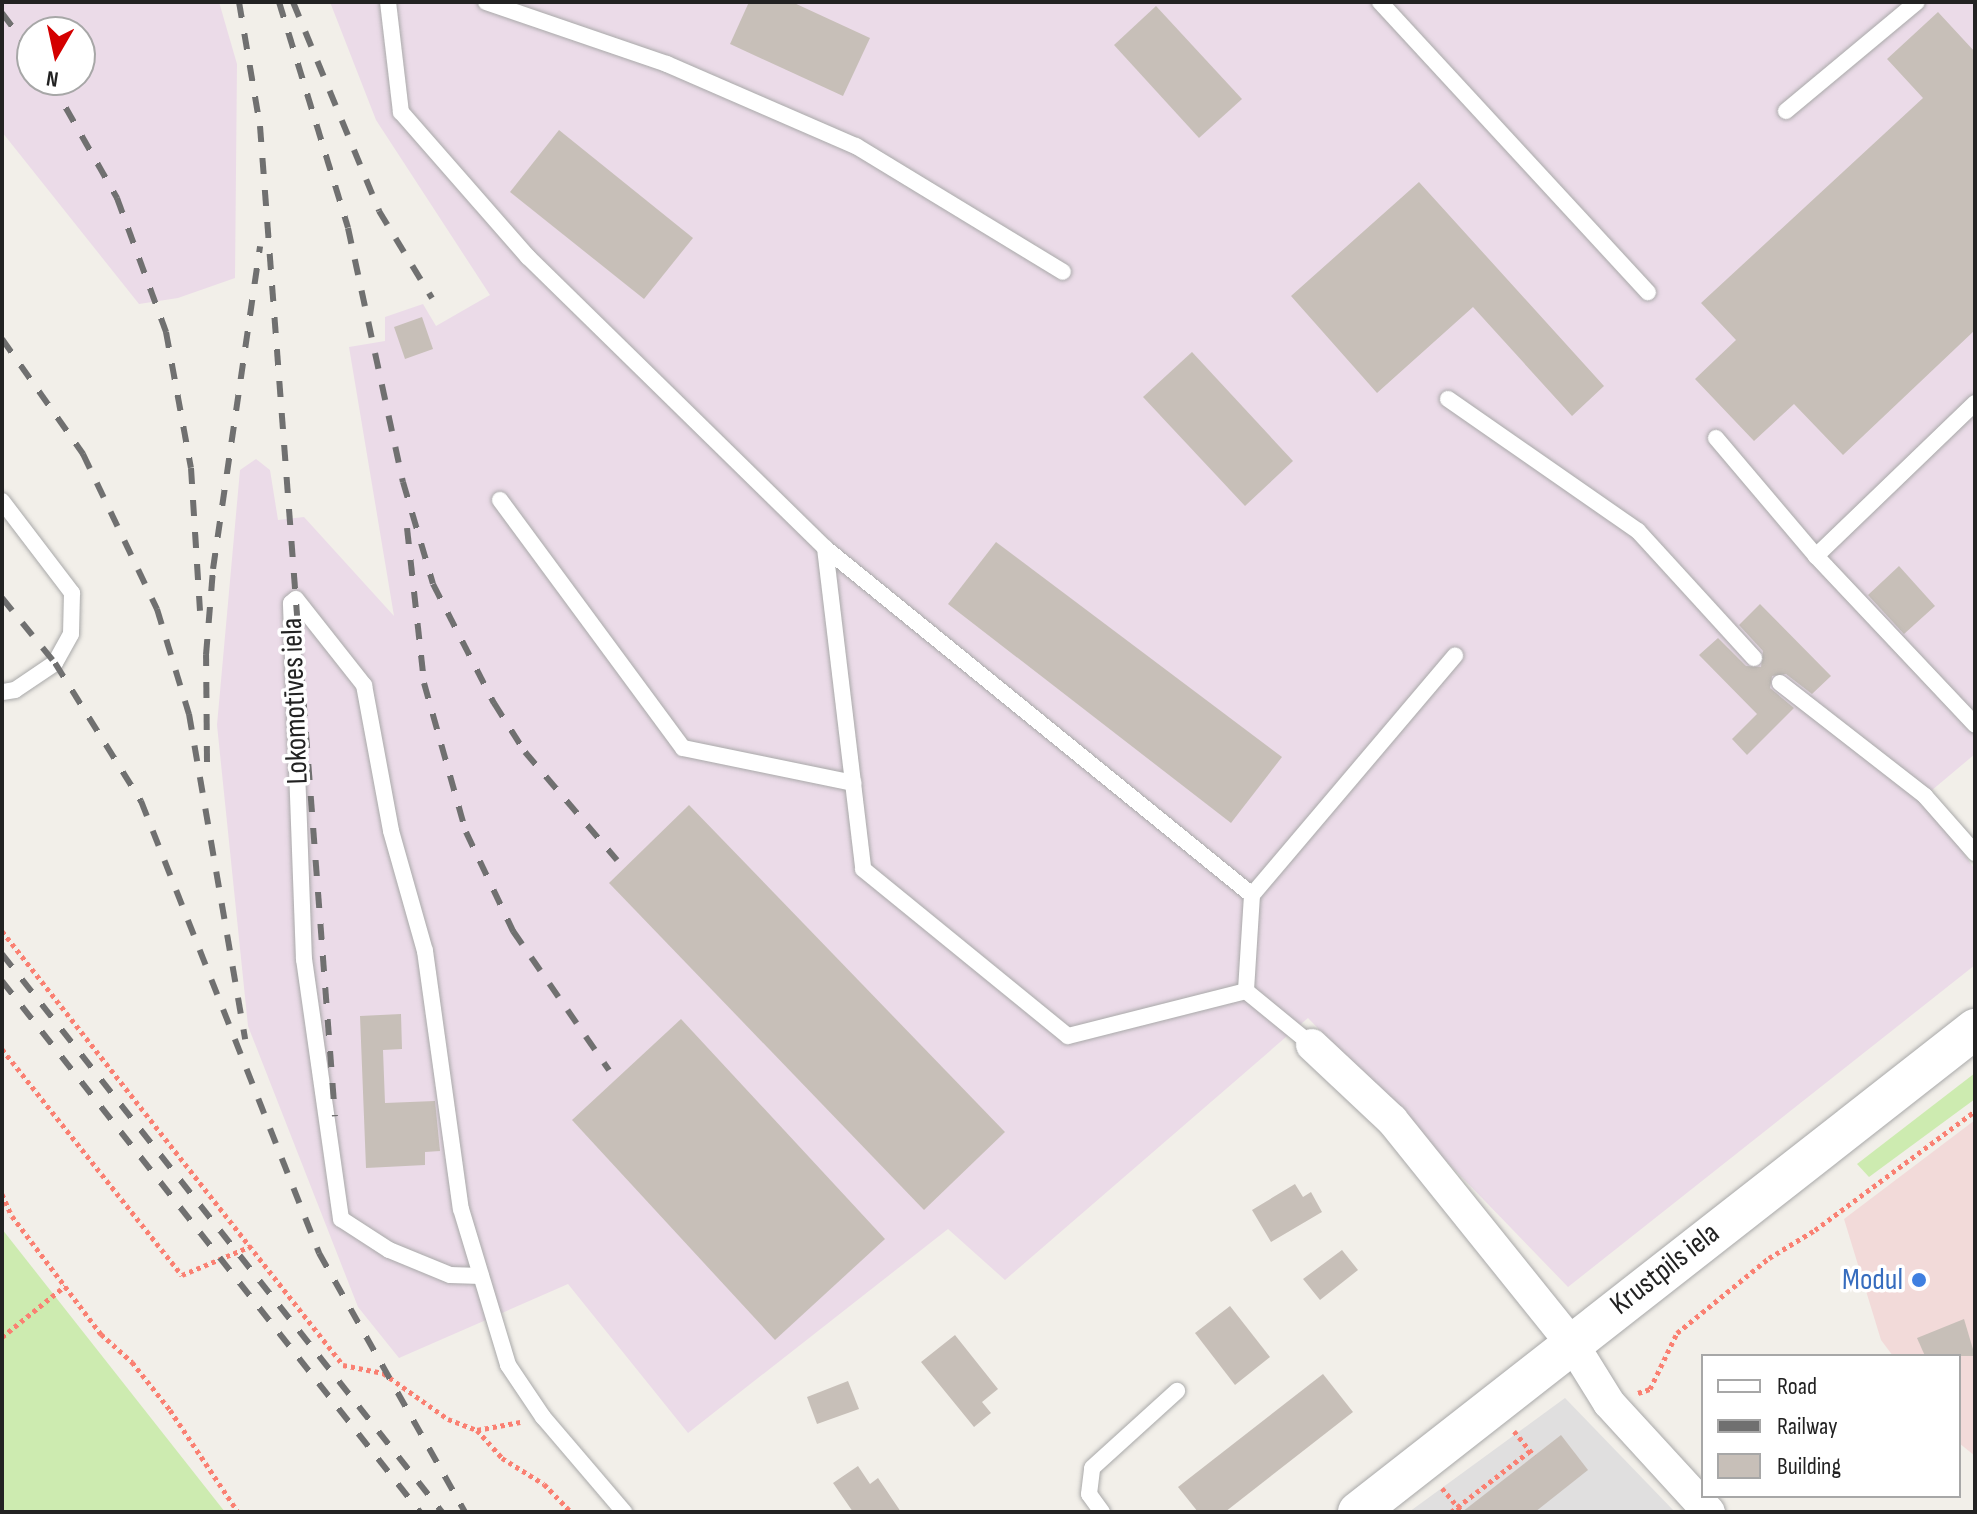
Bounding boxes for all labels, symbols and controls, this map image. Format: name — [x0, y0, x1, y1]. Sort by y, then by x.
north arrow — [16, 16, 96, 96]
text: N — [45, 64, 60, 92]
street label: Lokomotīves iela — [274, 617, 316, 785]
street label: Krustpils iela — [1603, 1215, 1727, 1323]
place label: Modul — [1842, 1262, 1903, 1298]
marker: Modul — [1910, 1271, 1928, 1289]
legend — [1701, 1354, 1961, 1498]
text: Road — [1777, 1372, 1817, 1401]
text: Railway — [1777, 1412, 1837, 1441]
text: Building — [1777, 1452, 1841, 1481]

